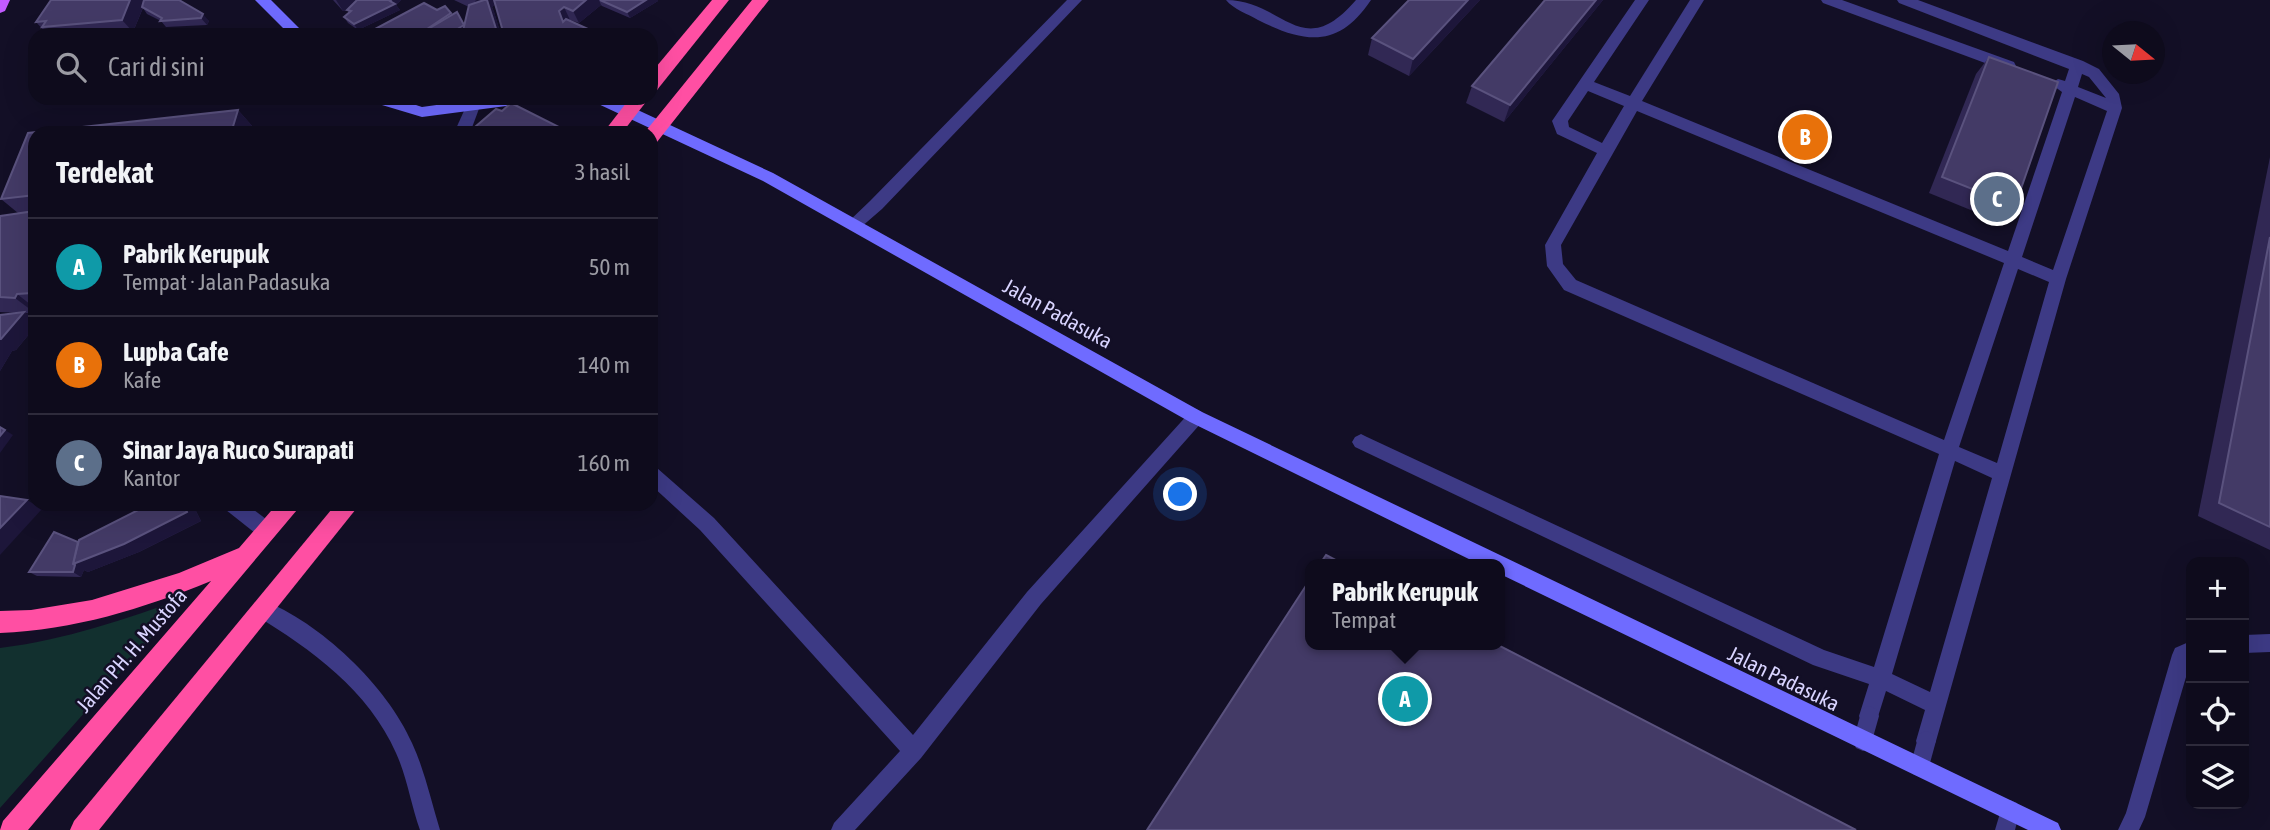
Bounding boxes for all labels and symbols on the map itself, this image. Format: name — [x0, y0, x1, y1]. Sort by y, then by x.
north arrow — [2102, 21, 2165, 84]
pin: B — [1782, 111, 1828, 163]
pin: C — [1974, 173, 2020, 225]
street label: Jalan Padasuka — [999, 273, 1117, 353]
your location — [1163, 477, 1197, 511]
street label: Jalan PH. H. Mustofa — [71, 583, 191, 717]
street label: Jalan Padasuka — [1724, 641, 1844, 715]
pin: A — [1382, 673, 1428, 725]

